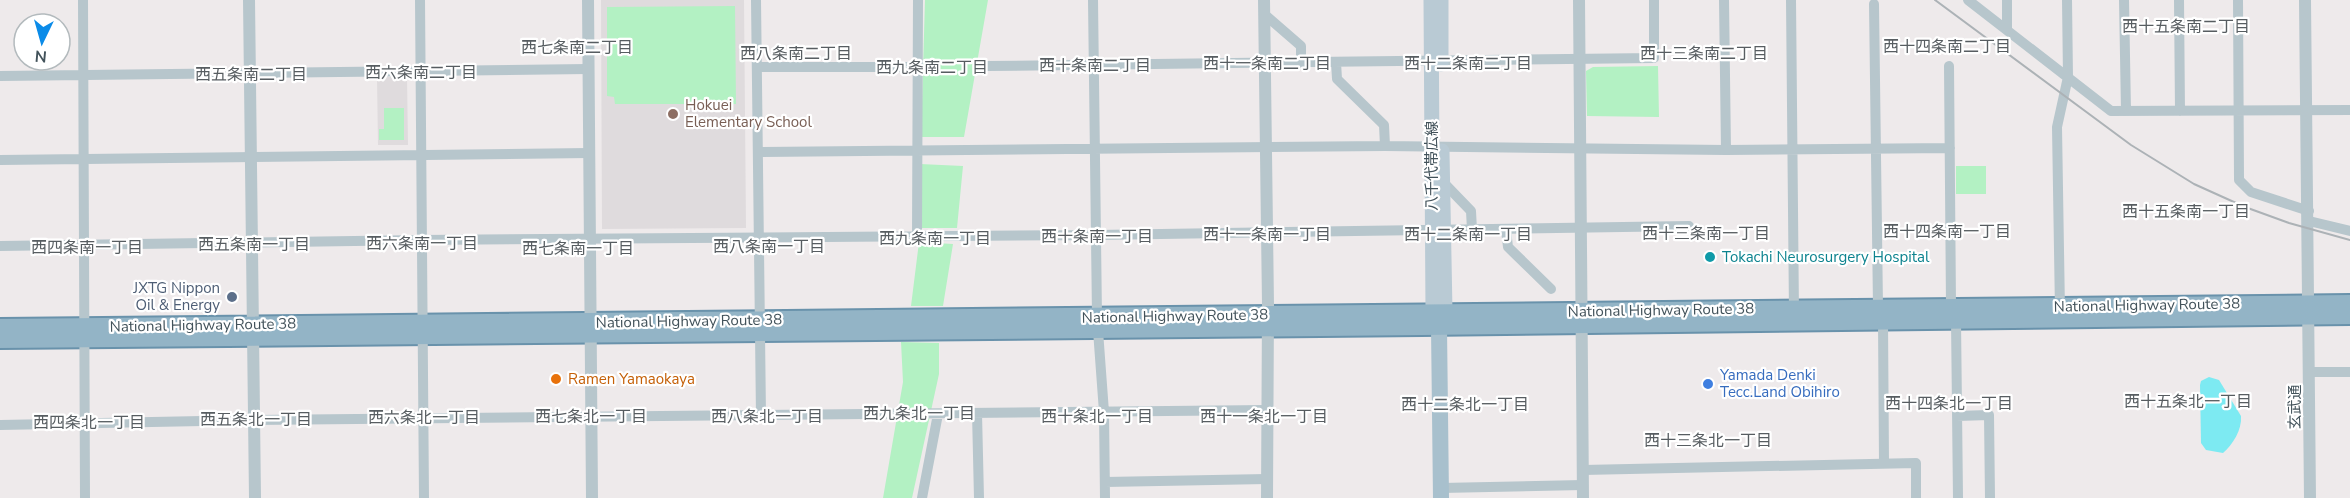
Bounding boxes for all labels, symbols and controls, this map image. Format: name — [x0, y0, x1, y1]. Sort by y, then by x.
north arrow — [12, 12, 72, 72]
district label: 西十五条南二丁目 — [2122, 16, 2250, 38]
district label: 西十四条南二丁目 — [1883, 36, 2011, 58]
district label: 西七条南二丁目 — [521, 37, 633, 59]
district label: 西八条南二丁目 — [740, 43, 852, 65]
district label: 西十三条南二丁目 — [1640, 43, 1768, 65]
text: N — [34, 44, 48, 67]
district label: 西十一条南二丁目 — [1203, 53, 1331, 75]
district label: 西十二条南二丁目 — [1404, 53, 1532, 75]
district label: 西十条南二丁目 — [1039, 55, 1151, 77]
district label: 西九条南二丁目 — [876, 57, 988, 79]
district label: 西六条南二丁目 — [365, 62, 477, 84]
district label: 西五条南二丁目 — [195, 64, 307, 86]
place label: Hokuei Elementary School — [685, 95, 812, 132]
marker: Hokuei Elementary School — [666, 107, 680, 121]
street label: 八千代帯広線 — [1422, 121, 1442, 211]
district label: 西十五条南一丁目 — [2122, 201, 2250, 223]
district label: 西十四条南一丁目 — [1883, 221, 2011, 243]
district label: 西十三条南一丁目 — [1642, 223, 1770, 245]
district label: 西十一条南一丁目 — [1203, 224, 1331, 246]
district label: 西十二条南一丁目 — [1404, 224, 1532, 246]
district label: 西十条南一丁目 — [1041, 226, 1153, 248]
district label: 西九条南一丁目 — [879, 228, 991, 250]
district label: 西六条南一丁目 — [366, 233, 478, 255]
district label: 西五条南一丁目 — [198, 234, 310, 256]
district label: 西八条南一丁目 — [713, 236, 825, 258]
district label: 西四条南一丁目 — [31, 237, 143, 259]
district label: 西七条南一丁目 — [522, 238, 634, 260]
place label: Tokachi Neurosurgery Hospital — [1722, 247, 1930, 267]
marker: Tokachi Neurosurgery Hospital — [1703, 250, 1717, 264]
place label: JXTG Nippon Oil & Energy — [132, 278, 220, 315]
marker: JXTG Nippon Oil & Energy — [225, 290, 239, 304]
street label: National Highway Route 38 — [2054, 293, 2240, 317]
street label: National Highway Route 38 — [1568, 298, 1754, 322]
street label: National Highway Route 38 — [1082, 304, 1268, 328]
street label: National Highway Route 38 — [596, 309, 782, 333]
street label: National Highway Route 38 — [110, 313, 296, 337]
place label: Yamada Denki Tecc.Land Obihiro — [1719, 365, 1840, 402]
place label: Ramen Yamaokaya — [568, 369, 695, 389]
marker: Ramen Yamaokaya — [549, 372, 563, 386]
marker: Yamada Denki Tecc.Land Obihiro — [1701, 377, 1715, 391]
street label: 玄武通 — [2285, 384, 2305, 430]
district label: 西十五条北一丁目 — [2124, 391, 2252, 413]
district label: 西十四条北一丁目 — [1885, 393, 2013, 415]
district label: 西十二条北一丁目 — [1401, 394, 1529, 416]
district label: 西九条北一丁目 — [863, 403, 975, 425]
district label: 西七条北一丁目 — [535, 406, 647, 428]
district label: 西八条北一丁目 — [711, 406, 823, 428]
district label: 西十条北一丁目 — [1041, 406, 1153, 428]
district label: 西十一条北一丁目 — [1200, 406, 1328, 428]
district label: 西六条北一丁目 — [368, 407, 480, 429]
district label: 西五条北一丁目 — [200, 409, 312, 431]
district label: 西四条北一丁目 — [33, 412, 145, 434]
district label: 西十三条北一丁目 — [1644, 430, 1772, 452]

